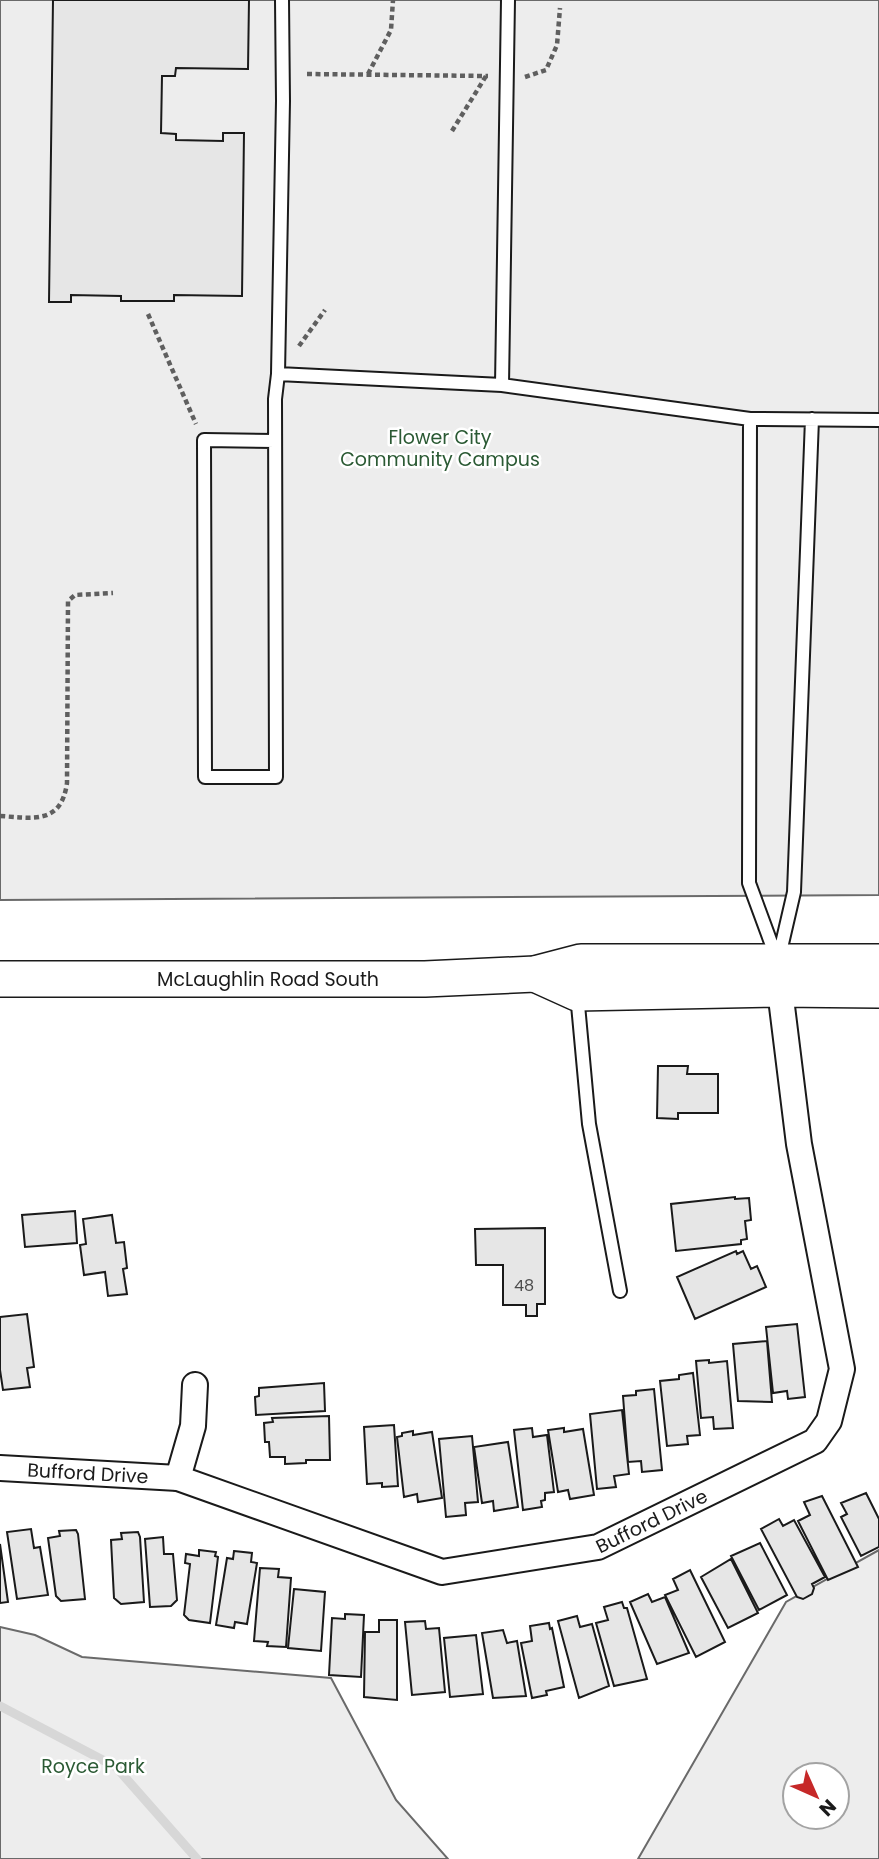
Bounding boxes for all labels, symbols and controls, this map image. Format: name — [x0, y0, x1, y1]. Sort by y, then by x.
park label: Flower City Community Campus — [340, 424, 540, 473]
street label: McLaughlin Road South — [157, 966, 379, 993]
house number: 48 — [514, 1274, 534, 1297]
street label: Bufford Drive — [27, 1457, 149, 1490]
street label: Bufford Drive — [591, 1483, 712, 1560]
park label: Royce Park — [41, 1753, 145, 1780]
north arrow — [781, 1761, 851, 1831]
text: N — [813, 1793, 842, 1822]

